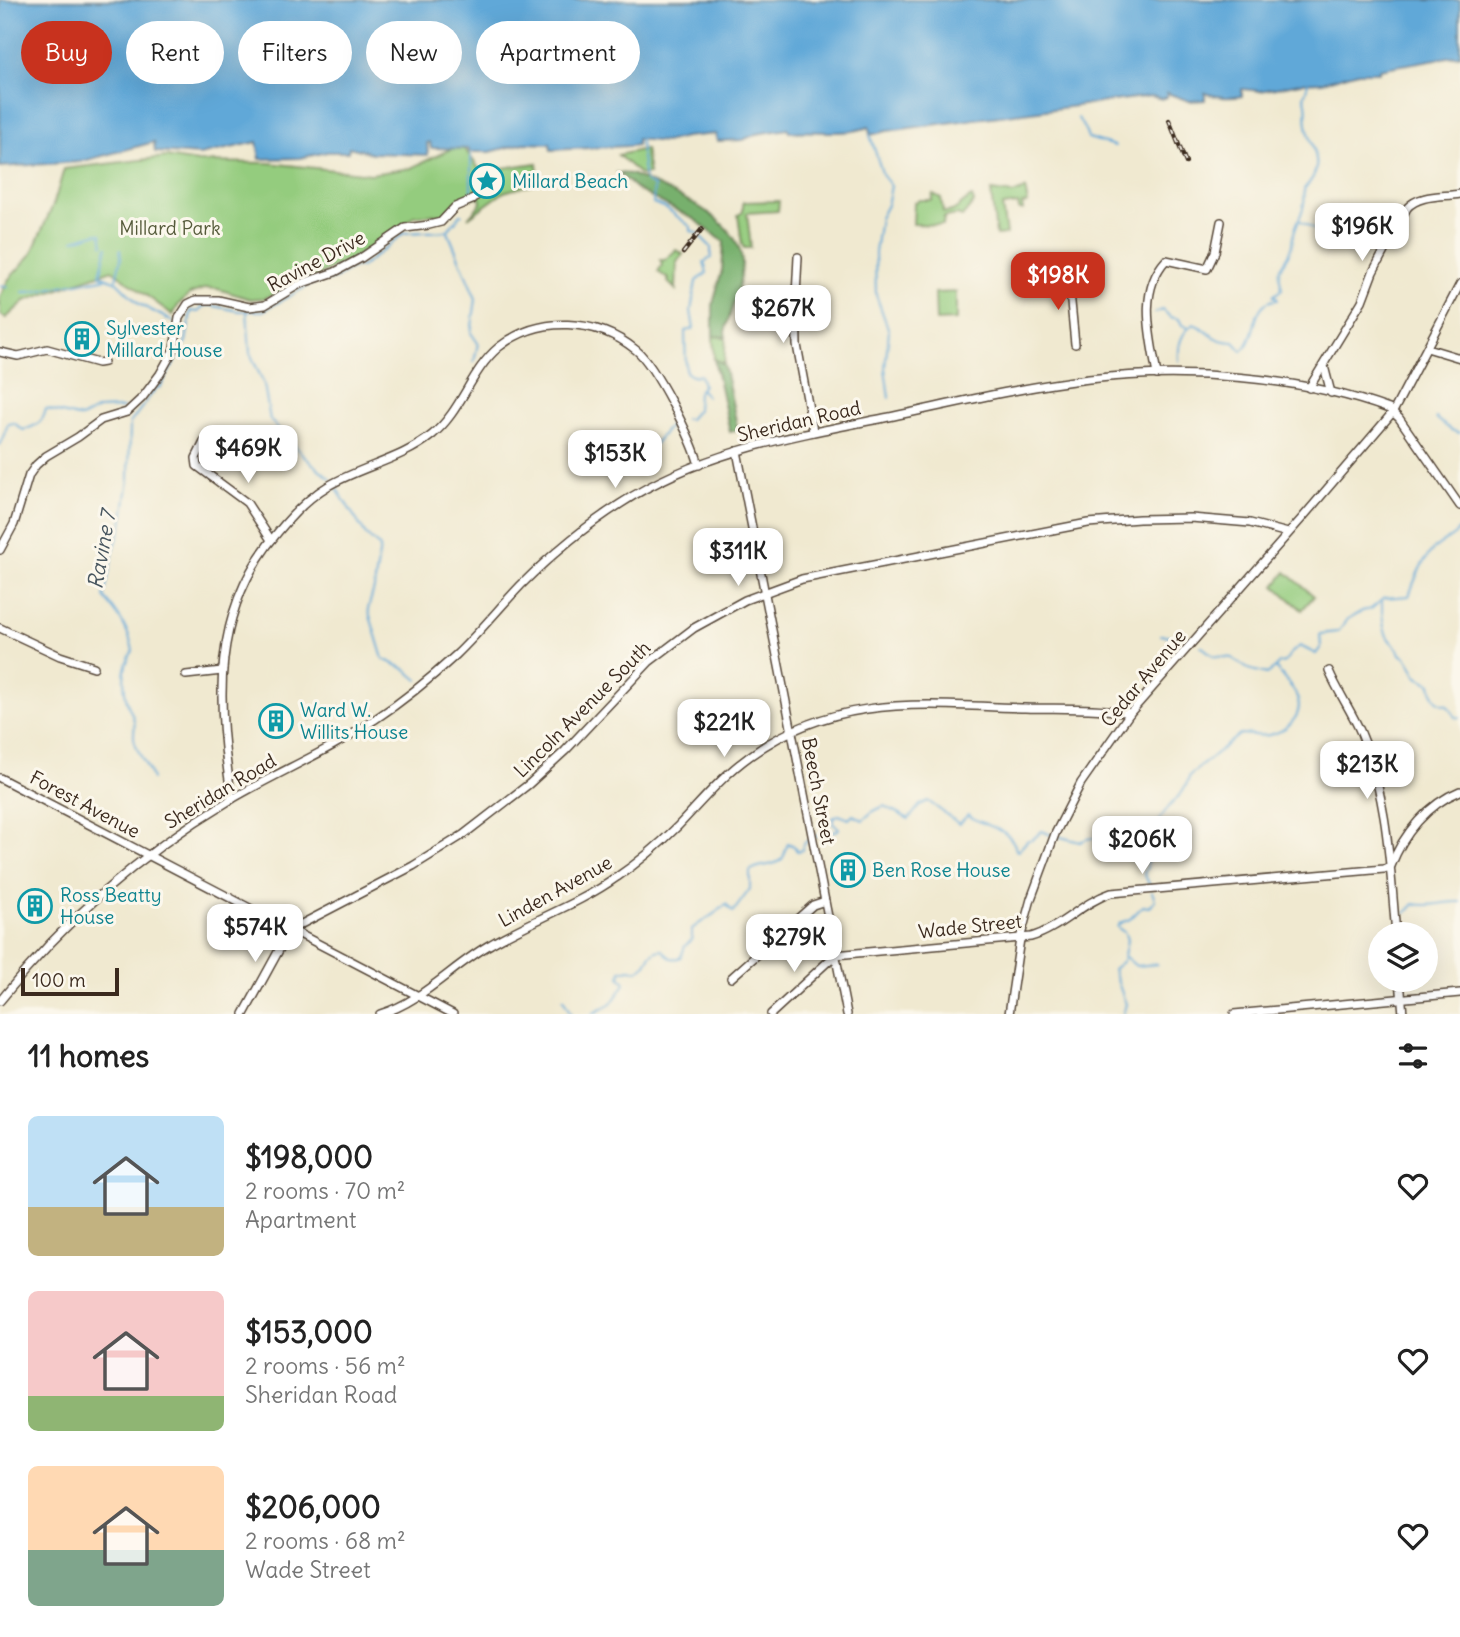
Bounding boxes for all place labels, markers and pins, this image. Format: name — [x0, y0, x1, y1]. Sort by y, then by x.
place icon: Millard Beach — [468, 162, 506, 200]
place label: Millard Beach — [512, 169, 628, 193]
pin: $196K — [1313, 204, 1411, 263]
pin: $198K — [1009, 252, 1107, 312]
pin: $267K — [734, 286, 832, 345]
place label: Sylvester Millard House — [106, 316, 223, 362]
building icon: Sylvester Millard House — [63, 320, 101, 358]
pin: $469K — [199, 426, 297, 485]
pin: $153K — [566, 430, 664, 490]
pin: $311K — [689, 528, 787, 588]
place label: Ward W. Willits House — [300, 698, 408, 744]
pin: $221K — [675, 700, 773, 759]
building icon: Ward W. Willits House — [257, 702, 295, 740]
pin: $213K — [1318, 742, 1416, 801]
pin: $206K — [1093, 816, 1191, 876]
building icon: Ben Rose House — [829, 851, 867, 889]
place label: Ben Rose House — [872, 858, 1011, 882]
place label: Ross Beatty House — [60, 883, 162, 929]
building icon: Ross Beatty House — [16, 887, 54, 925]
pin: $574K — [206, 904, 304, 964]
pin: $279K — [745, 914, 843, 974]

